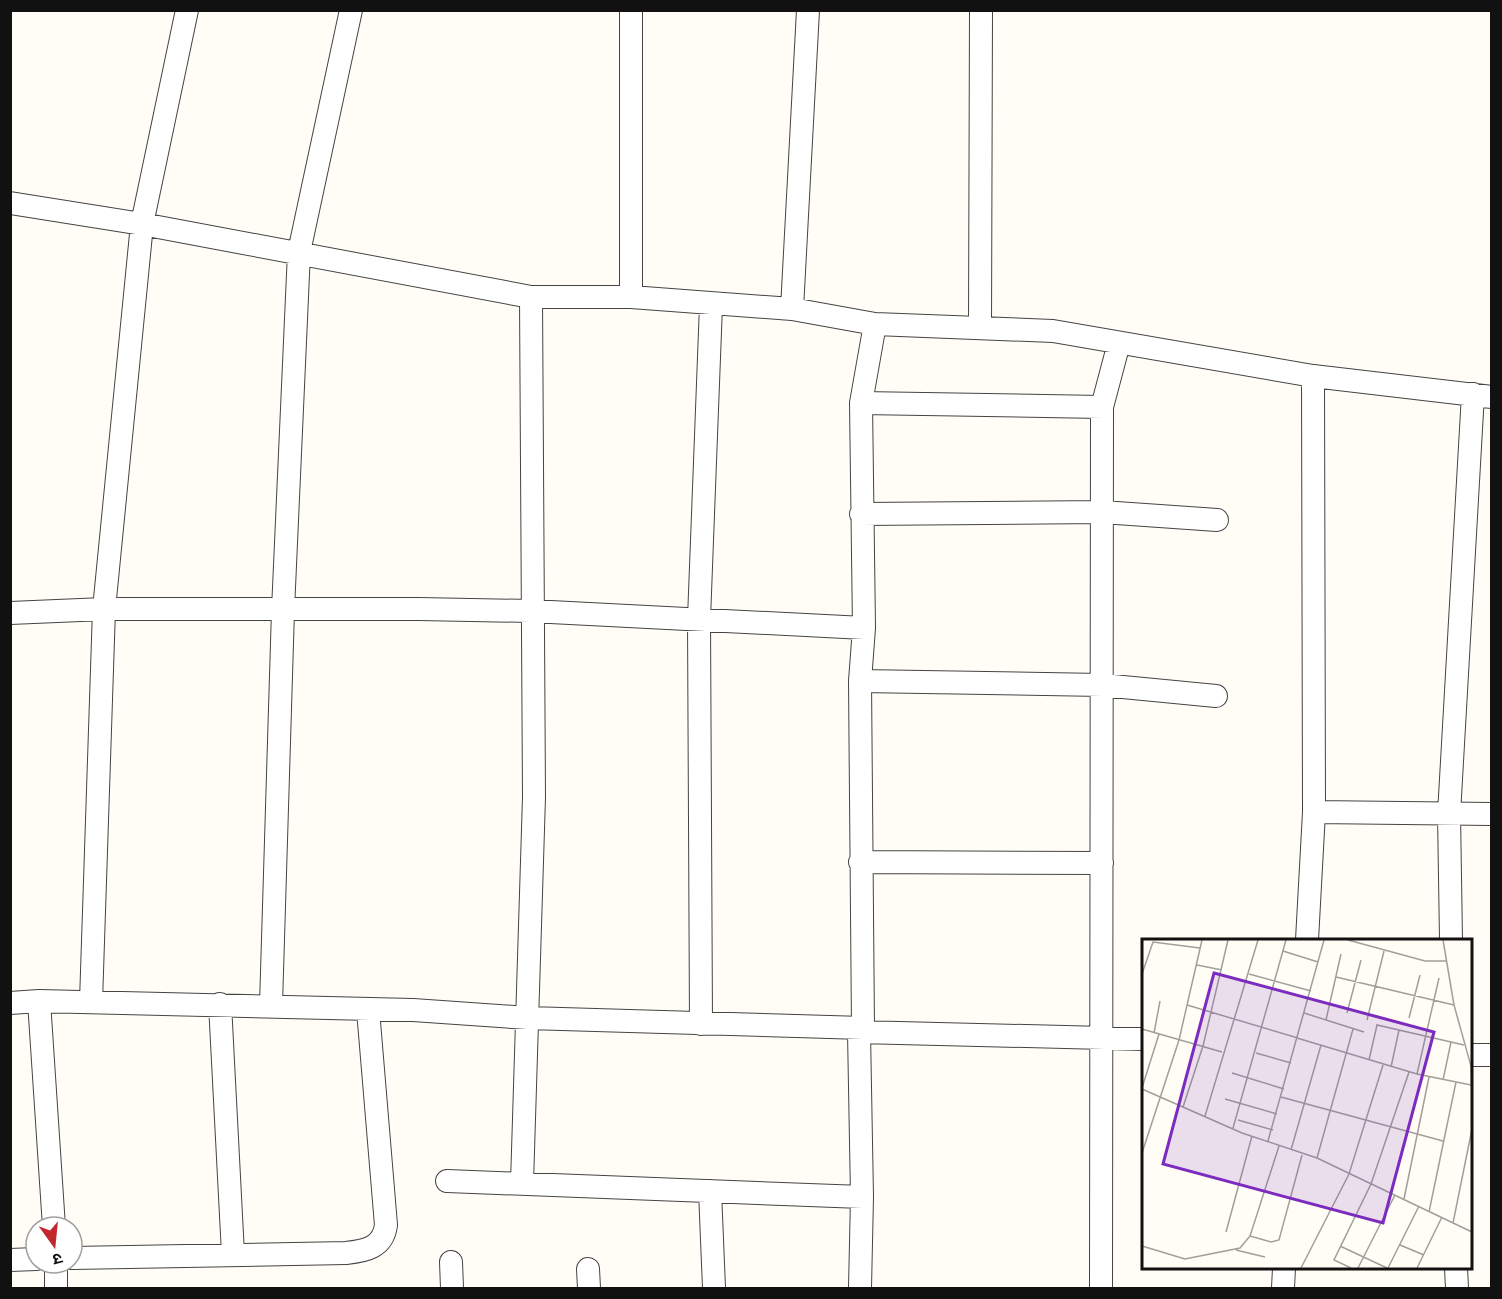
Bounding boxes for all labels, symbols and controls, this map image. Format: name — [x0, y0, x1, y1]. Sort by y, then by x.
inset map — [1142, 939, 1472, 1269]
north arrow — [24, 1215, 84, 1275]
text: उ — [50, 1248, 66, 1273]

